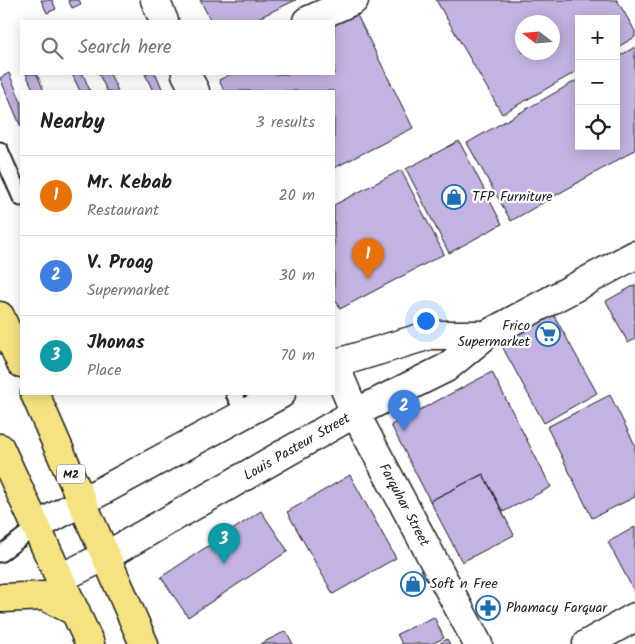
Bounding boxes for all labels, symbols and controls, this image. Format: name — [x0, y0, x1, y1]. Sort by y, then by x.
north arrow — [515, 15, 560, 60]
map controls — [575, 15, 620, 150]
button: + — [575, 15, 620, 60]
search box — [20, 20, 335, 75]
text: Search here — [78, 33, 172, 63]
icon: search — [38, 34, 66, 62]
button: − — [575, 60, 620, 105]
button: locate — [575, 105, 620, 150]
text: Nearby — [40, 106, 105, 139]
text: 3 results — [256, 110, 315, 135]
text: Mr. Kebab — [87, 168, 172, 198]
text: 1 — [54, 183, 58, 208]
text: 20 m — [279, 183, 315, 208]
shop icon: TFP Furniture — [441, 184, 467, 210]
place label: TFP Furniture — [472, 186, 553, 208]
text: Restaurant — [87, 198, 159, 223]
pin: 1 — [352, 238, 384, 279]
text: V. Proag — [87, 248, 154, 278]
text: 2 — [51, 263, 61, 288]
text: 30 m — [279, 263, 315, 288]
text: Supermarket — [87, 278, 170, 303]
your location — [413, 308, 439, 334]
place label: Frico Supermarket — [458, 315, 531, 353]
supermarket icon: Frico Supermarket — [535, 321, 561, 347]
text: Jhonas — [87, 328, 145, 358]
text: 3 — [52, 343, 60, 368]
text: 70 m — [280, 343, 315, 368]
text: Place — [87, 358, 121, 383]
pin: 2 — [388, 390, 420, 431]
street label: Louis Pasteur Street — [240, 407, 355, 487]
street label: Farquhar Street — [373, 459, 436, 551]
road number: M2 — [57, 464, 85, 484]
pin: 3 — [208, 523, 240, 564]
shop icon: Soft n Free — [400, 571, 426, 597]
place label: Soft n Free — [430, 573, 498, 595]
pharmacy icon: Phamacy Farquar — [475, 595, 501, 621]
place label: Phamacy Farquar — [506, 597, 608, 619]

